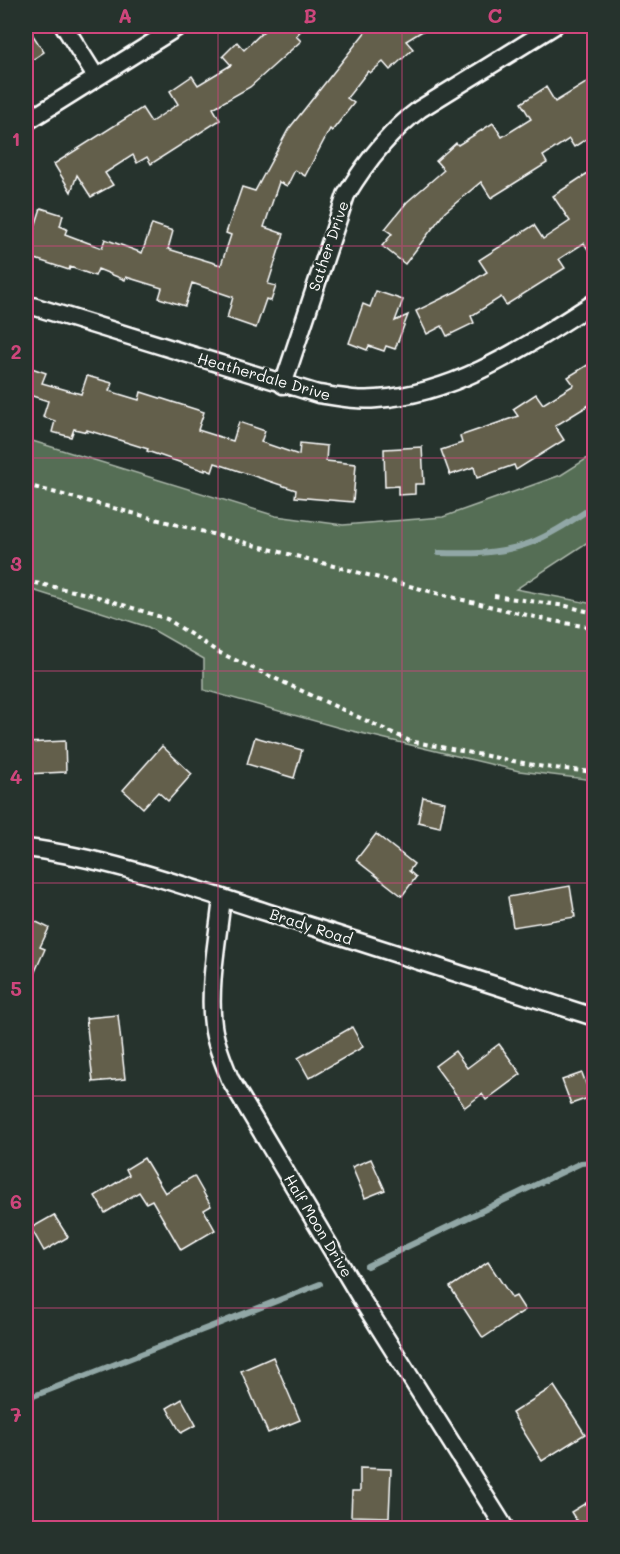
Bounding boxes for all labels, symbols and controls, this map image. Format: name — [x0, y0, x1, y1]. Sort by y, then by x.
text: A — [118, 2, 132, 28]
text: B — [303, 2, 317, 28]
text: C — [488, 2, 503, 28]
text: 1 — [12, 125, 20, 151]
street label: Sather Drive — [303, 198, 353, 293]
text: 2 — [10, 338, 22, 364]
street label: Heatherdale Drive — [195, 347, 333, 405]
text: 3 — [10, 550, 22, 576]
text: 4 — [10, 763, 23, 789]
street label: Brady Road — [267, 903, 355, 949]
text: 5 — [10, 975, 22, 1001]
street label: Half Moon Drive — [280, 1170, 358, 1281]
text: 6 — [10, 1188, 22, 1214]
text: 7 — [10, 1401, 22, 1427]

